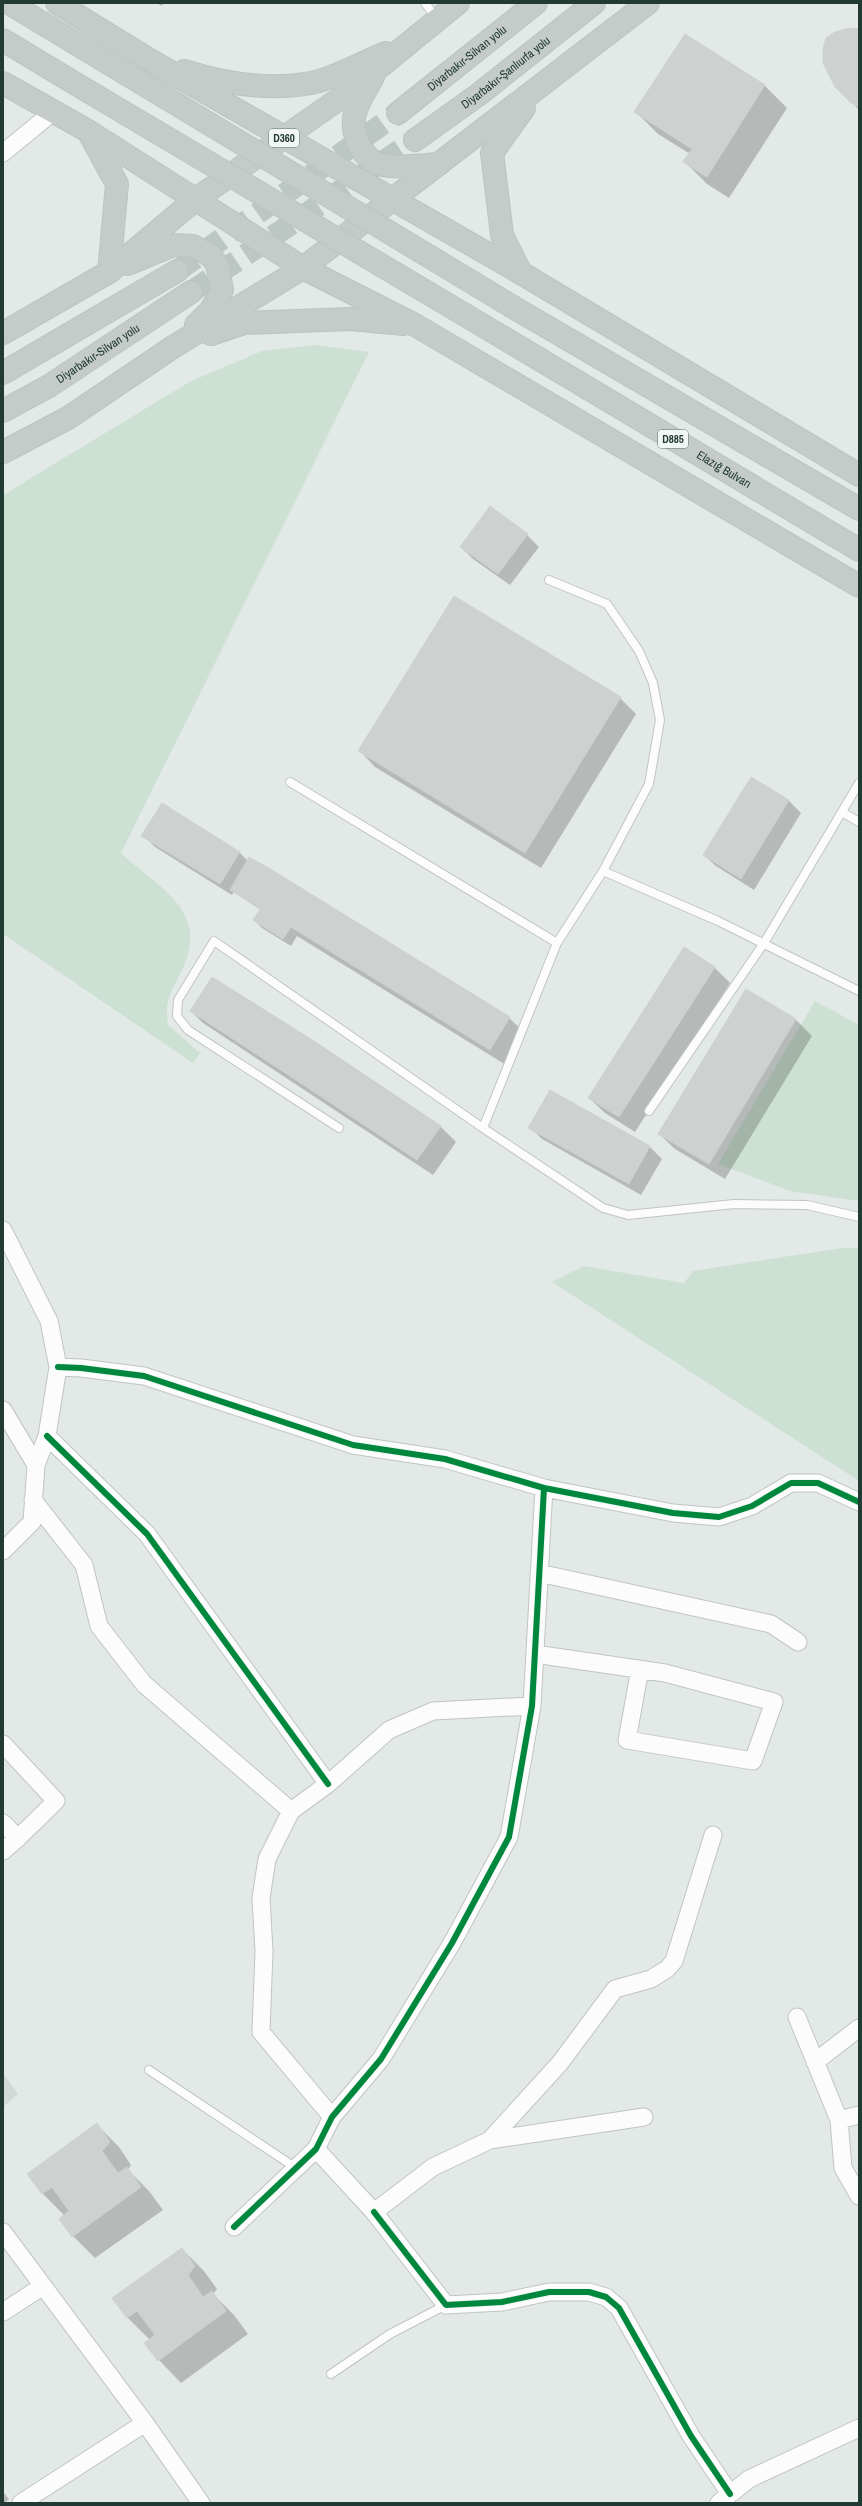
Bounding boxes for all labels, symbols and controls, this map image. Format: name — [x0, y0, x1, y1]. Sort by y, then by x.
street label: Diyarbakır-Silvan yolu — [424, 22, 510, 95]
street label: Diyarbakır-Şanlıurfa yolu — [458, 33, 554, 113]
road number: D360 — [269, 129, 299, 147]
street label: Diyarbakır-Silvan yolu — [53, 320, 143, 387]
road number: D885 — [658, 430, 688, 448]
street label: Elazığ Bulvarı — [694, 447, 754, 492]

